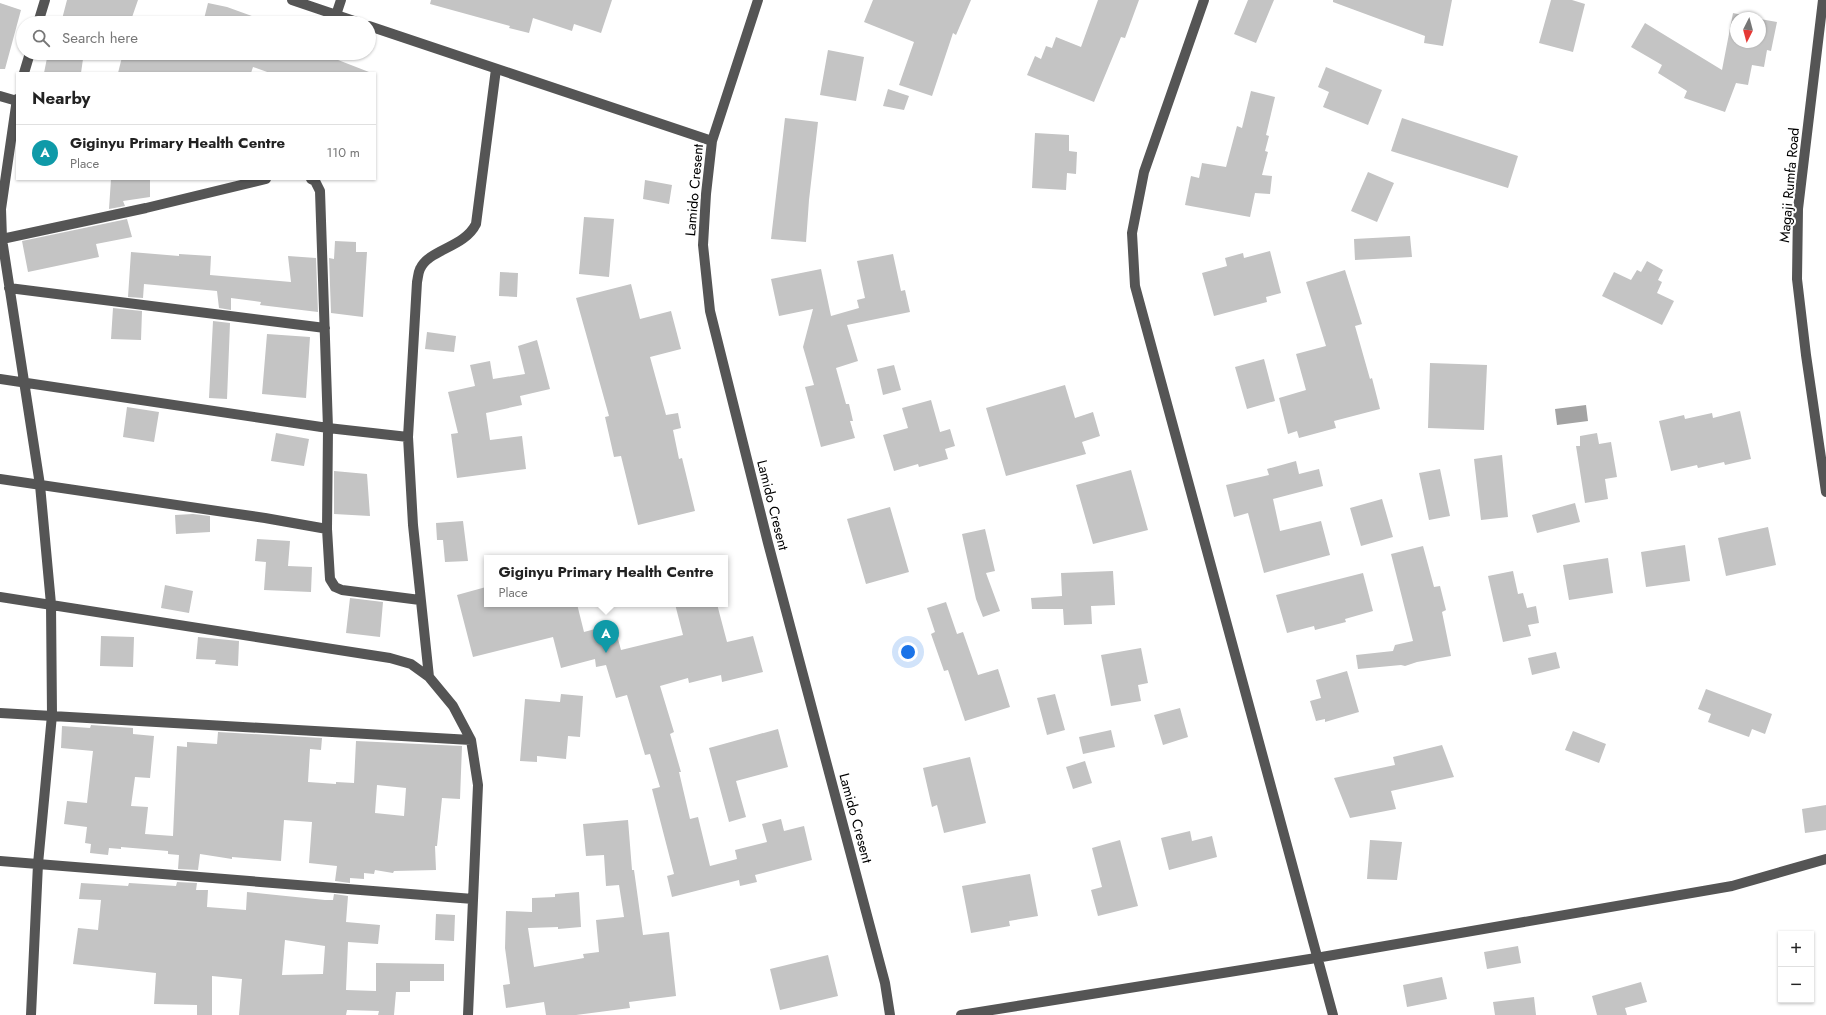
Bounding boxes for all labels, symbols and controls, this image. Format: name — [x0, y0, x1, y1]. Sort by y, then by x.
north arrow — [1730, 12, 1766, 48]
search box — [16, 16, 376, 60]
icon: search — [30, 27, 52, 49]
text: Search here — [62, 27, 138, 49]
text: Nearby — [32, 86, 90, 110]
street label: Magaji Rumfa Road — [1774, 127, 1804, 243]
text: Giginyu Primary Health Centre — [70, 132, 285, 154]
street label: Lamido Cresent — [680, 142, 708, 237]
text: A — [40, 143, 50, 162]
text: 110 m — [326, 143, 360, 162]
text: Place — [70, 154, 99, 173]
street label: Lamido Cresent — [752, 458, 794, 553]
popup — [484, 555, 728, 607]
text: Giginyu Primary Health Centre — [498, 561, 714, 583]
text: Place — [498, 583, 528, 602]
pin: A — [593, 620, 619, 653]
your location — [898, 642, 918, 662]
street label: Lamido Cresent — [834, 771, 878, 866]
map controls — [1778, 931, 1814, 1003]
button: + — [1778, 931, 1814, 967]
button: − — [1778, 967, 1814, 1003]

